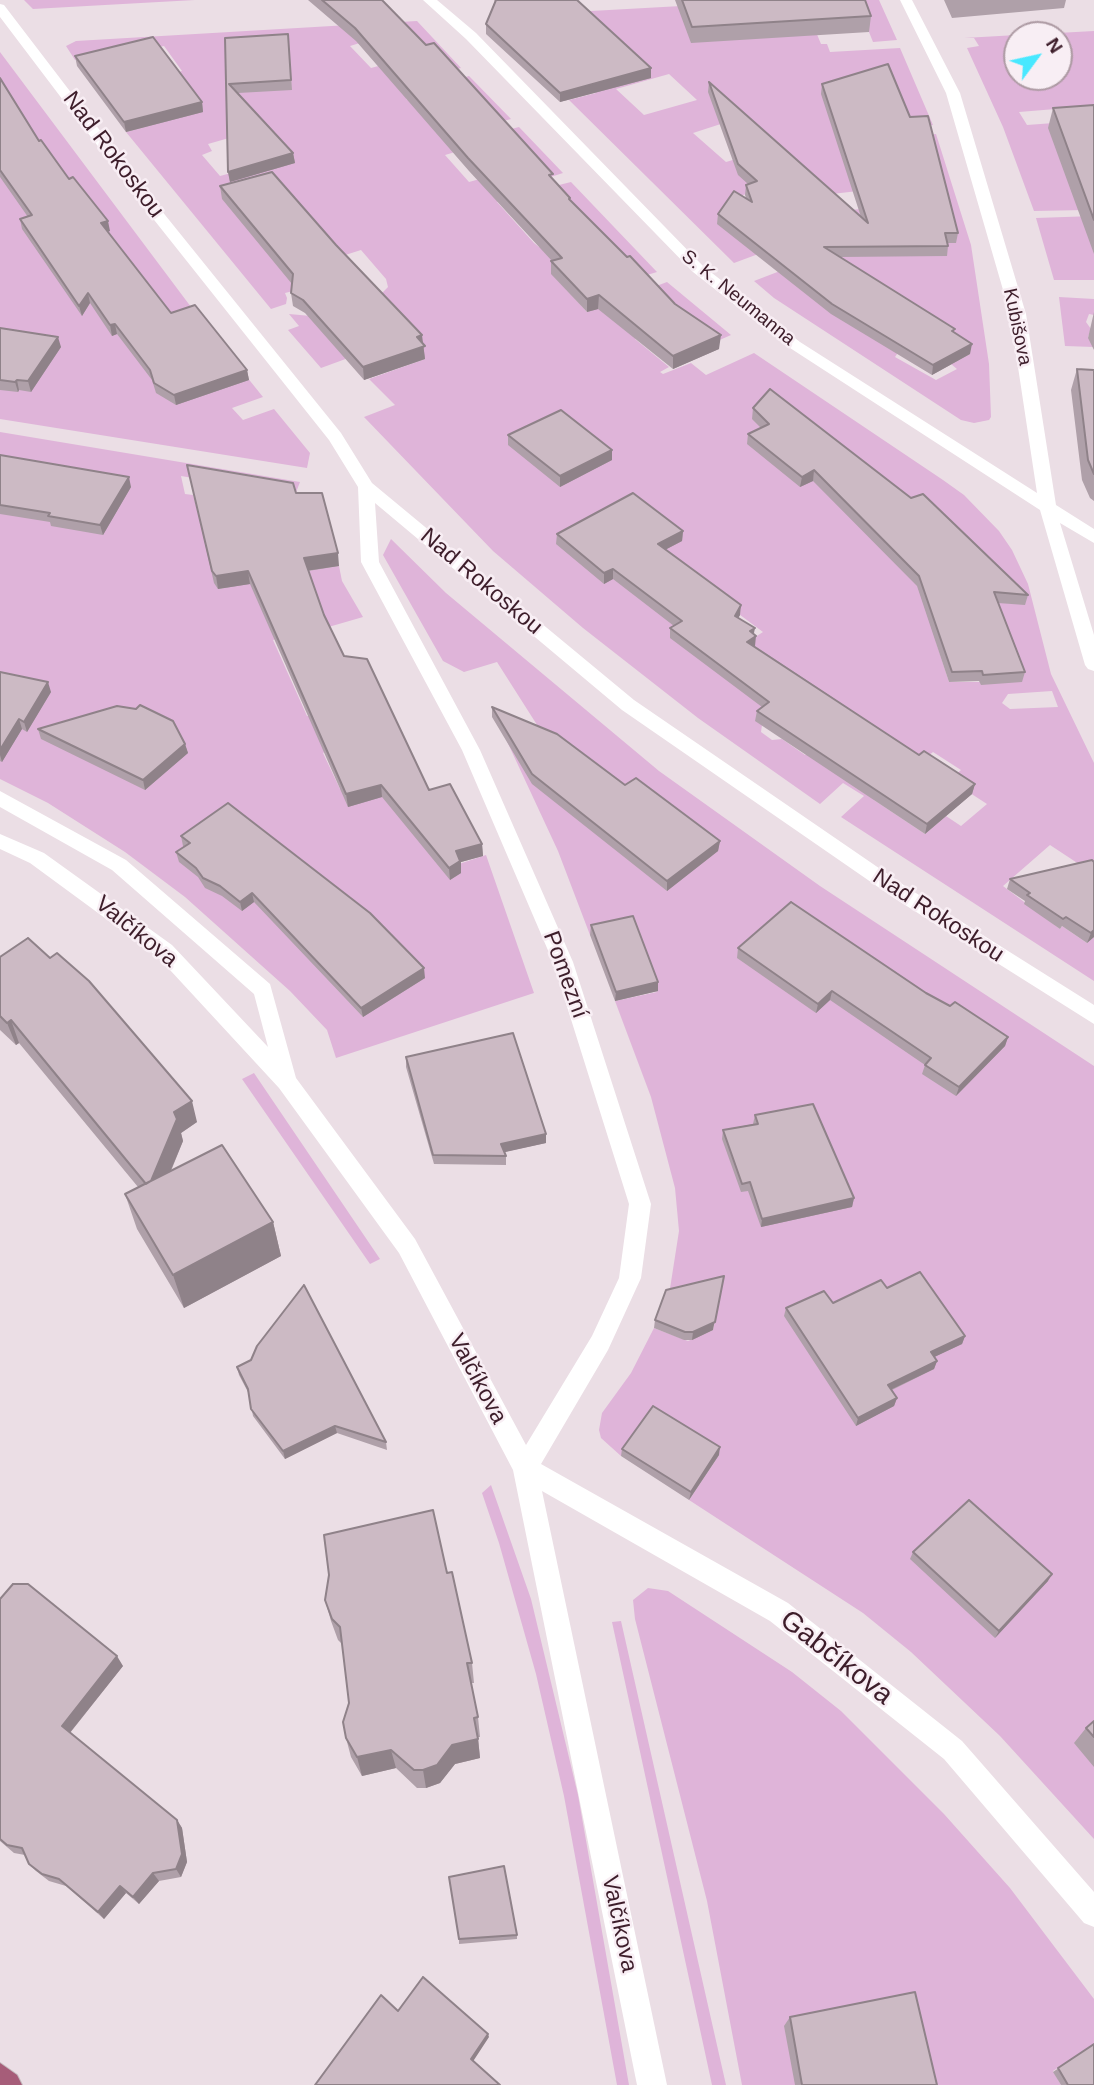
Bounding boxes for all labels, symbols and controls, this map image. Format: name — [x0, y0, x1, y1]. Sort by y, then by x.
north arrow — [1003, 21, 1073, 91]
text: N — [1042, 34, 1067, 57]
street label: Nad Rokoskou — [57, 86, 169, 224]
street label: S. K. Neumanna — [677, 245, 799, 351]
street label: Kubišova — [998, 286, 1036, 368]
street label: Nad Rokoskou — [414, 523, 548, 641]
street label: Nad Rokoskou — [867, 863, 1009, 969]
street label: Valčíkova — [89, 890, 183, 974]
street label: Pomezní — [537, 928, 593, 1022]
street label: Valčíkova — [442, 1329, 512, 1429]
street label: Gabčíkova — [773, 1604, 899, 1712]
street label: Valčíkova — [595, 1873, 643, 1975]

